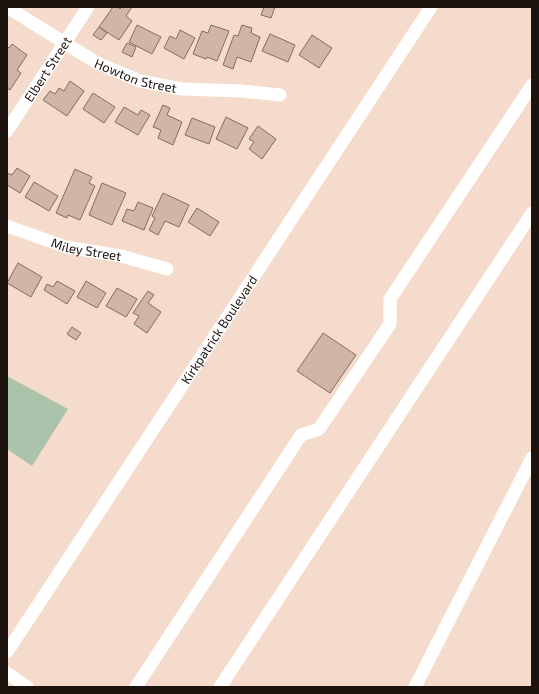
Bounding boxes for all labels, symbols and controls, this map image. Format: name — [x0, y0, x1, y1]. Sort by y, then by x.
street label: Elbert Street — [20, 33, 75, 105]
street label: Howton Street — [92, 55, 178, 96]
street label: Miley Street — [49, 234, 123, 264]
street label: Kirkpatrick Boulevard — [178, 272, 261, 387]

